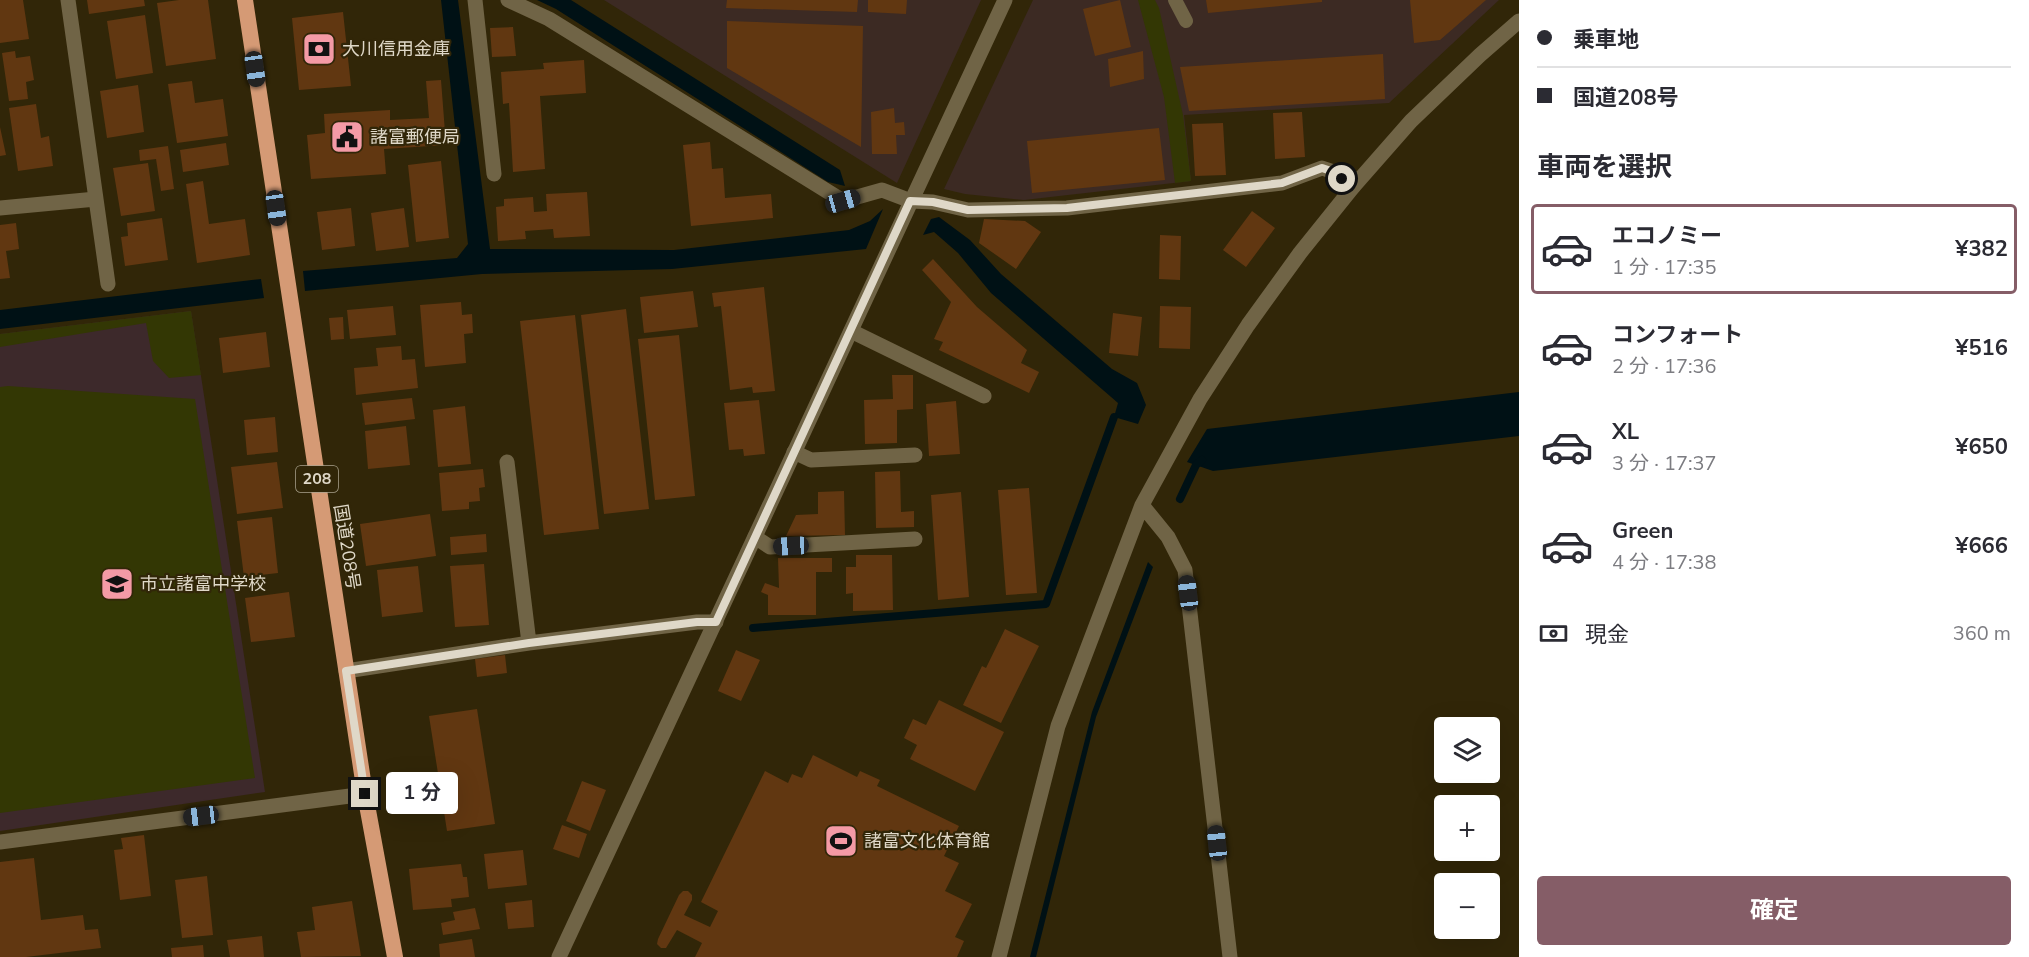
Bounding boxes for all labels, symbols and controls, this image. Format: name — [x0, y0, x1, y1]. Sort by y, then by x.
text: 乗車地 — [1573, 25, 1639, 55]
bank icon: 大川信用金庫 — [301, 31, 337, 67]
place label: 大川信用金庫 — [342, 37, 450, 61]
car — [244, 50, 266, 88]
text: 国道208号 — [1573, 83, 1679, 113]
public building icon: 諸富郵便局 — [329, 119, 365, 155]
place label: 諸富郵便局 — [370, 125, 460, 149]
text: 車両を選択 — [1537, 149, 1672, 186]
route start — [1328, 165, 1355, 192]
car — [823, 187, 863, 215]
car — [265, 189, 287, 227]
text: エコノミー — [1612, 221, 1722, 251]
icon: car — [1540, 222, 1594, 276]
text: ¥382 — [1955, 234, 2008, 264]
text: 1 分 · 17:35 — [1612, 254, 1717, 281]
text: コンフォート — [1612, 320, 1743, 350]
icon: car — [1540, 321, 1594, 375]
text: ¥516 — [1955, 333, 2008, 363]
text: 2 分 · 17:36 — [1612, 353, 1717, 380]
text: XL — [1612, 417, 1639, 447]
icon: car — [1540, 420, 1594, 474]
text: ¥650 — [1955, 432, 2008, 462]
text: 3 分 · 17:37 — [1612, 450, 1717, 477]
road number: 208 — [296, 466, 338, 492]
street label: 国道208号 — [328, 502, 366, 592]
text: Green — [1612, 516, 1673, 546]
icon: car — [1540, 519, 1594, 573]
text: ¥666 — [1955, 531, 2008, 561]
car — [773, 536, 809, 556]
text: 4 分 · 17:38 — [1612, 549, 1717, 576]
school or university icon: 市立諸富中学校 — [99, 566, 135, 602]
place label: 市立諸富中学校 — [140, 572, 266, 596]
car — [1177, 574, 1199, 612]
icon: cash — [1537, 617, 1570, 650]
text: 現金 — [1585, 620, 1629, 650]
text: 360 m — [1953, 620, 2011, 647]
map controls — [1434, 717, 1500, 939]
button: layers — [1434, 717, 1500, 783]
callout: 1 分 — [386, 773, 458, 815]
text: 1 分 — [403, 779, 441, 806]
route end — [351, 780, 378, 807]
button: + — [1434, 795, 1500, 861]
car — [182, 805, 220, 827]
sports icon: 諸富文化体育館 — [823, 823, 859, 859]
car — [1206, 824, 1228, 862]
place label: 諸富文化体育館 — [864, 829, 990, 853]
button: − — [1434, 873, 1500, 939]
button: 確定 — [1537, 876, 2011, 945]

